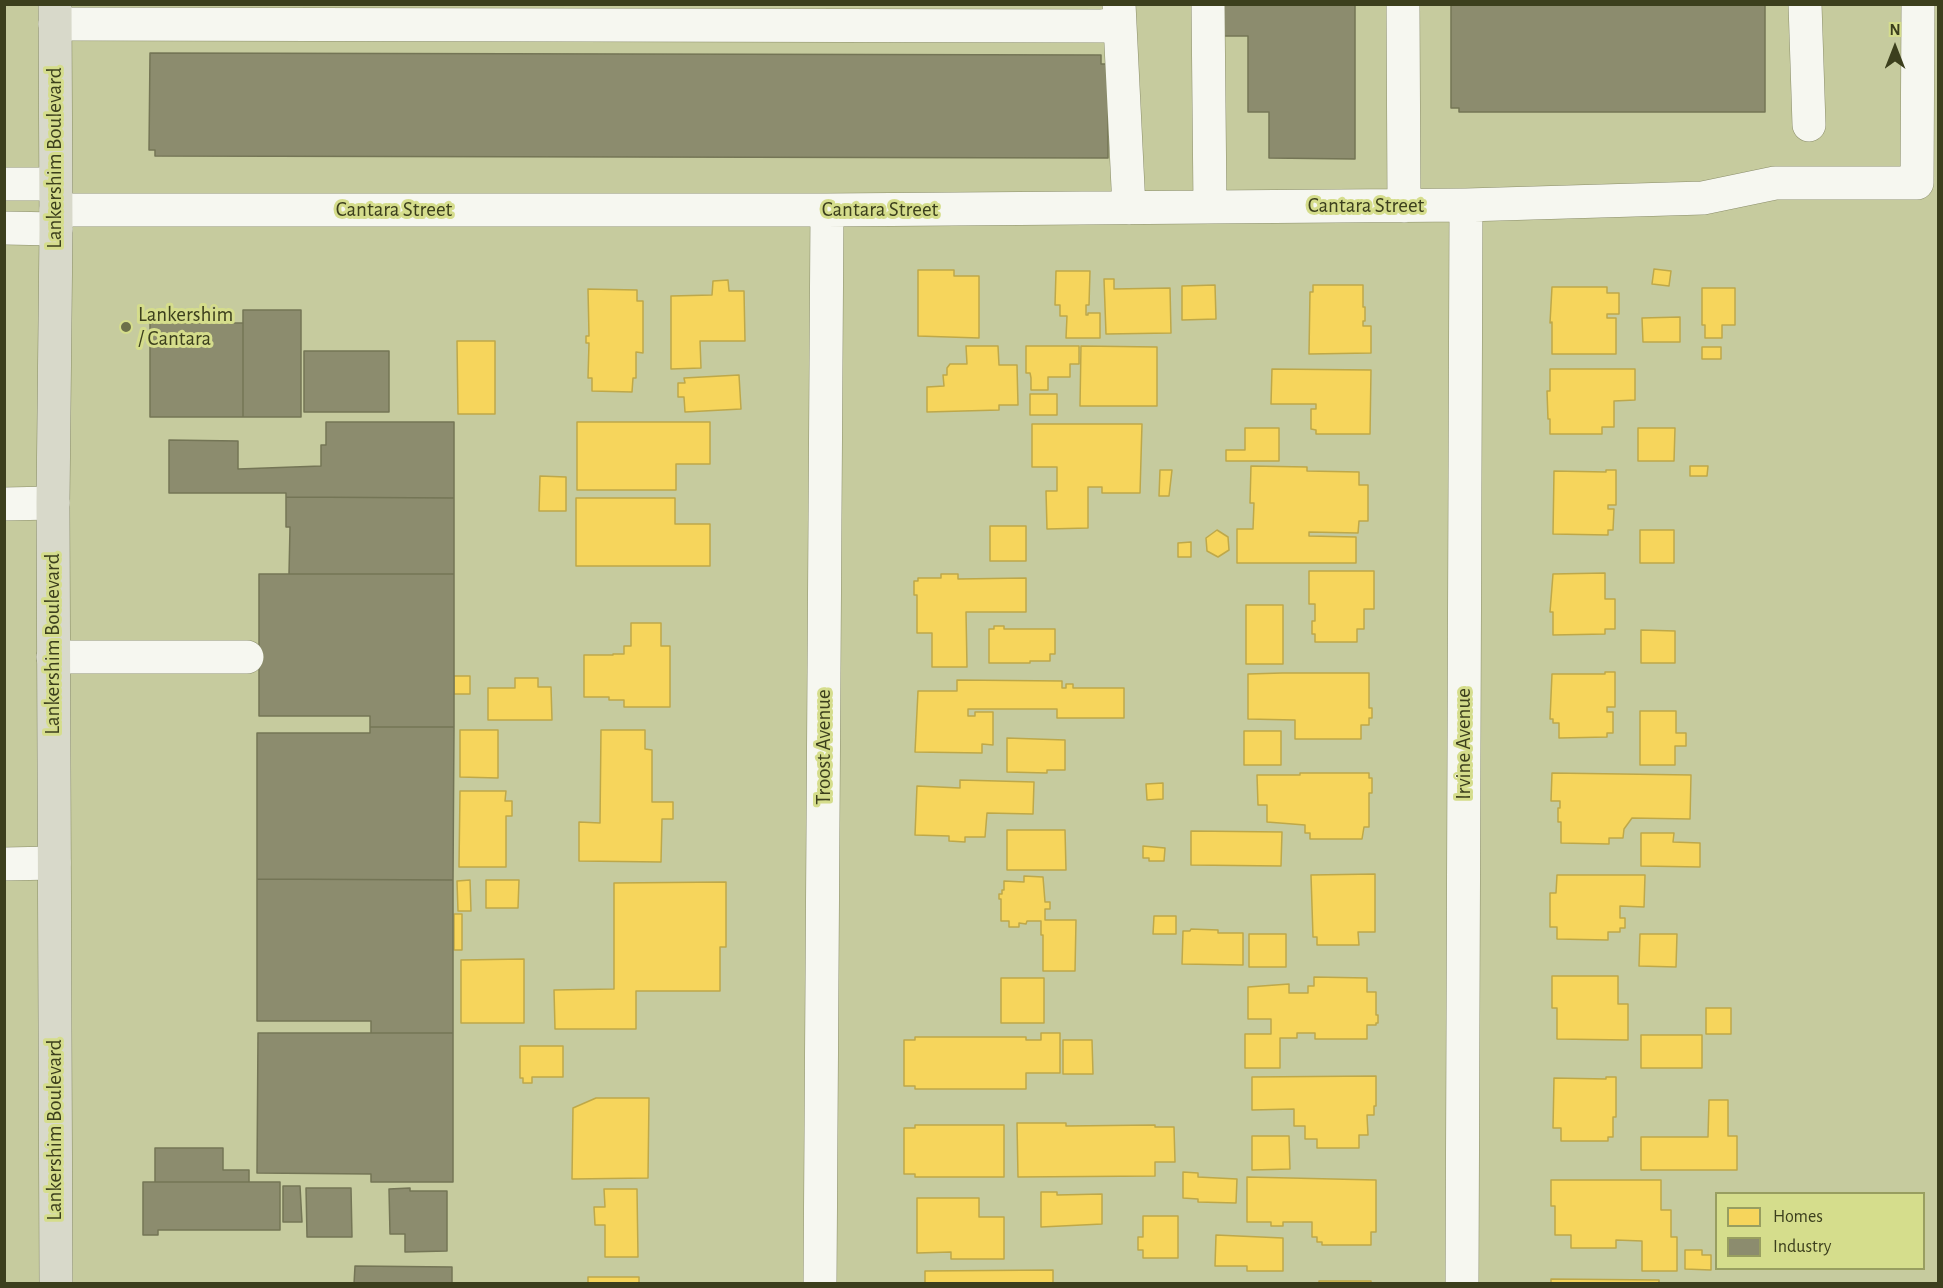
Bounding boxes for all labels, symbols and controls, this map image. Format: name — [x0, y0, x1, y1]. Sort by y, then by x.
north arrow — [1865, 18, 1925, 78]
text: N — [1889, 22, 1901, 38]
street label: Lankershim Boulevard — [42, 67, 68, 249]
street label: Cantara Street — [1308, 193, 1424, 219]
street label: Cantara Street — [336, 197, 452, 223]
street label: Cantara Street — [822, 197, 938, 223]
place label: Lankershim / Cantara — [138, 302, 233, 352]
marker: Lankershim / Cantara — [119, 320, 133, 334]
street label: Lankershim Boulevard — [40, 553, 66, 735]
street label: Irvine Avenue — [1451, 688, 1477, 800]
street label: Troost Avenue — [811, 689, 837, 805]
street label: Lankershim Boulevard — [42, 1039, 68, 1221]
legend — [1715, 1192, 1925, 1270]
text: Homes — [1773, 1208, 1823, 1226]
text: Industry — [1773, 1238, 1832, 1256]

